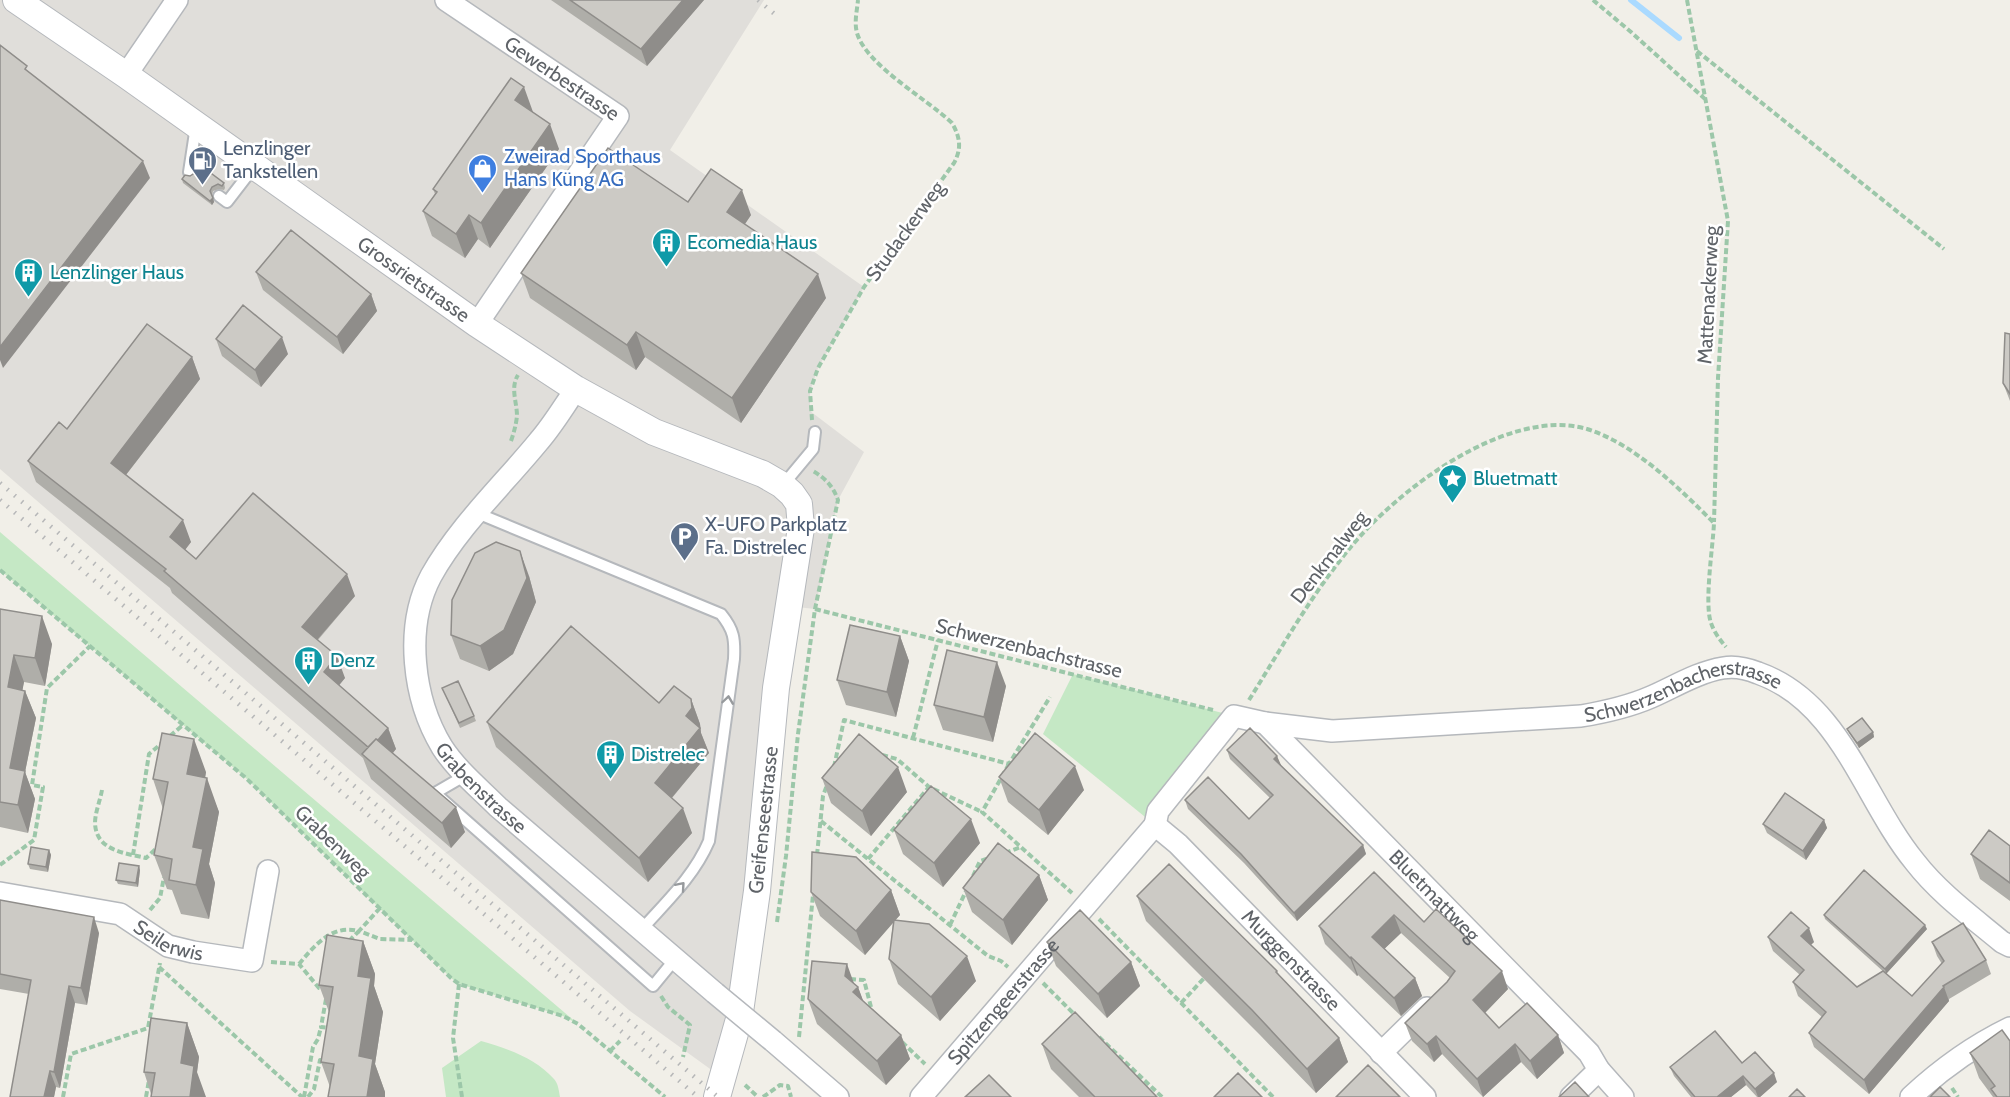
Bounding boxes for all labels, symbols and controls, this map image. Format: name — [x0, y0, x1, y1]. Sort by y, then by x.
street label: Gewerbestrasse — [500, 31, 624, 126]
place label: Lenzlinger Tankstellen — [223, 136, 318, 183]
fuel station icon: Lenzlinger Tankstellen — [186, 144, 218, 186]
place label: Zweirad Sporthaus Hans Küng AG — [504, 144, 661, 191]
shop icon: Zweirad Sporthaus Hans Küng AG — [467, 152, 499, 194]
street label: Studackerweg — [861, 175, 950, 286]
street label: Mattenackerweg — [1692, 224, 1724, 365]
building icon: Ecomedia Haus — [650, 226, 682, 268]
place label: Ecomedia Haus — [687, 230, 817, 254]
street label: Grossrietstrasse — [353, 231, 475, 327]
building icon: Lenzlinger Haus — [13, 256, 45, 298]
place label: Lenzlinger Haus — [50, 260, 184, 284]
place icon: Bluetmatt — [1436, 462, 1468, 504]
place label: Bluetmatt — [1473, 466, 1558, 490]
street label: Denkmalweg — [1285, 505, 1373, 608]
place label: X-UFO Parkplatz Fa. Distrelec — [705, 512, 847, 559]
parking icon: X-UFO Parkplatz Fa. Distrelec — [668, 520, 700, 562]
street label: Schwerzenbachstrasse — [933, 613, 1125, 683]
building icon: Denz — [293, 644, 325, 686]
place label: Denz — [330, 648, 375, 672]
street label: Schwerzenbacherstrasse — [1582, 655, 1786, 727]
one-way arrow — [722, 696, 734, 705]
street label: Grabenstrasse — [430, 738, 532, 838]
building icon: Distrelec — [594, 738, 626, 780]
place label: Distrelec — [631, 742, 705, 766]
street label: Greifenseestrasse — [743, 745, 783, 895]
street label: Grabenweg — [290, 800, 377, 885]
street label: Bluetmattweg — [1384, 845, 1486, 947]
one-way arrow — [674, 882, 685, 893]
street label: Murggenstrasse — [1237, 905, 1346, 1016]
street label: Seilerwis — [129, 915, 205, 965]
street label: Spitzengeerstrasse — [942, 933, 1064, 1069]

